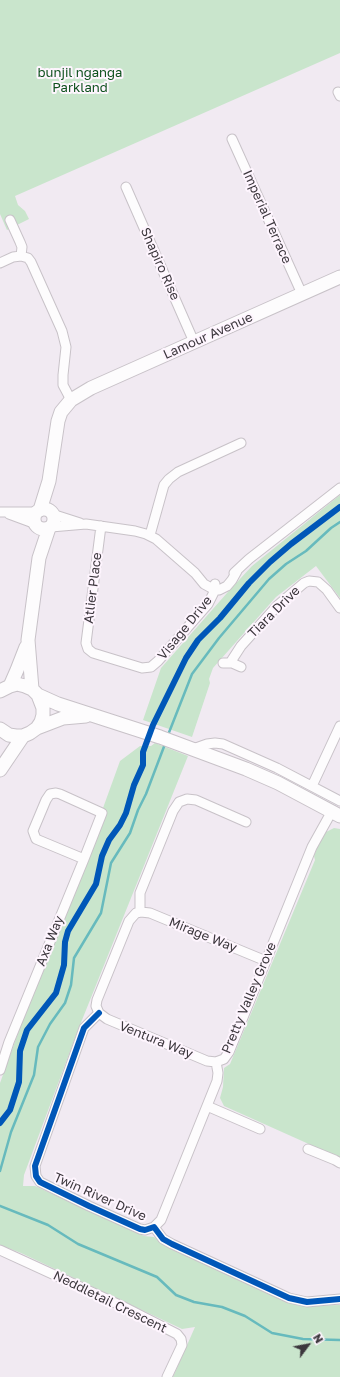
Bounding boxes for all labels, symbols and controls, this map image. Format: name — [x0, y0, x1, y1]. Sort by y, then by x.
park label: bunjil nganga Parkland — [38, 65, 122, 96]
street label: Imperial Terrace — [239, 168, 295, 266]
street label: Shapiro Rise — [137, 225, 183, 303]
street label: Lamour Avenue — [161, 309, 255, 363]
street label: Atlier Place — [81, 552, 105, 624]
street label: Tiara Drive — [245, 583, 303, 641]
street label: Visage Drive — [155, 593, 215, 663]
street label: Axa Way — [33, 914, 67, 968]
street label: Mirage Way — [167, 914, 239, 956]
street label: Pretty Valley Grove — [218, 940, 280, 1056]
street label: Ventura Way — [117, 1018, 195, 1062]
street label: Twin River Drive — [51, 1170, 149, 1224]
street label: Neddletail Crescent — [51, 1268, 169, 1336]
north arrow — [288, 1325, 328, 1365]
text: N — [311, 1331, 326, 1345]

